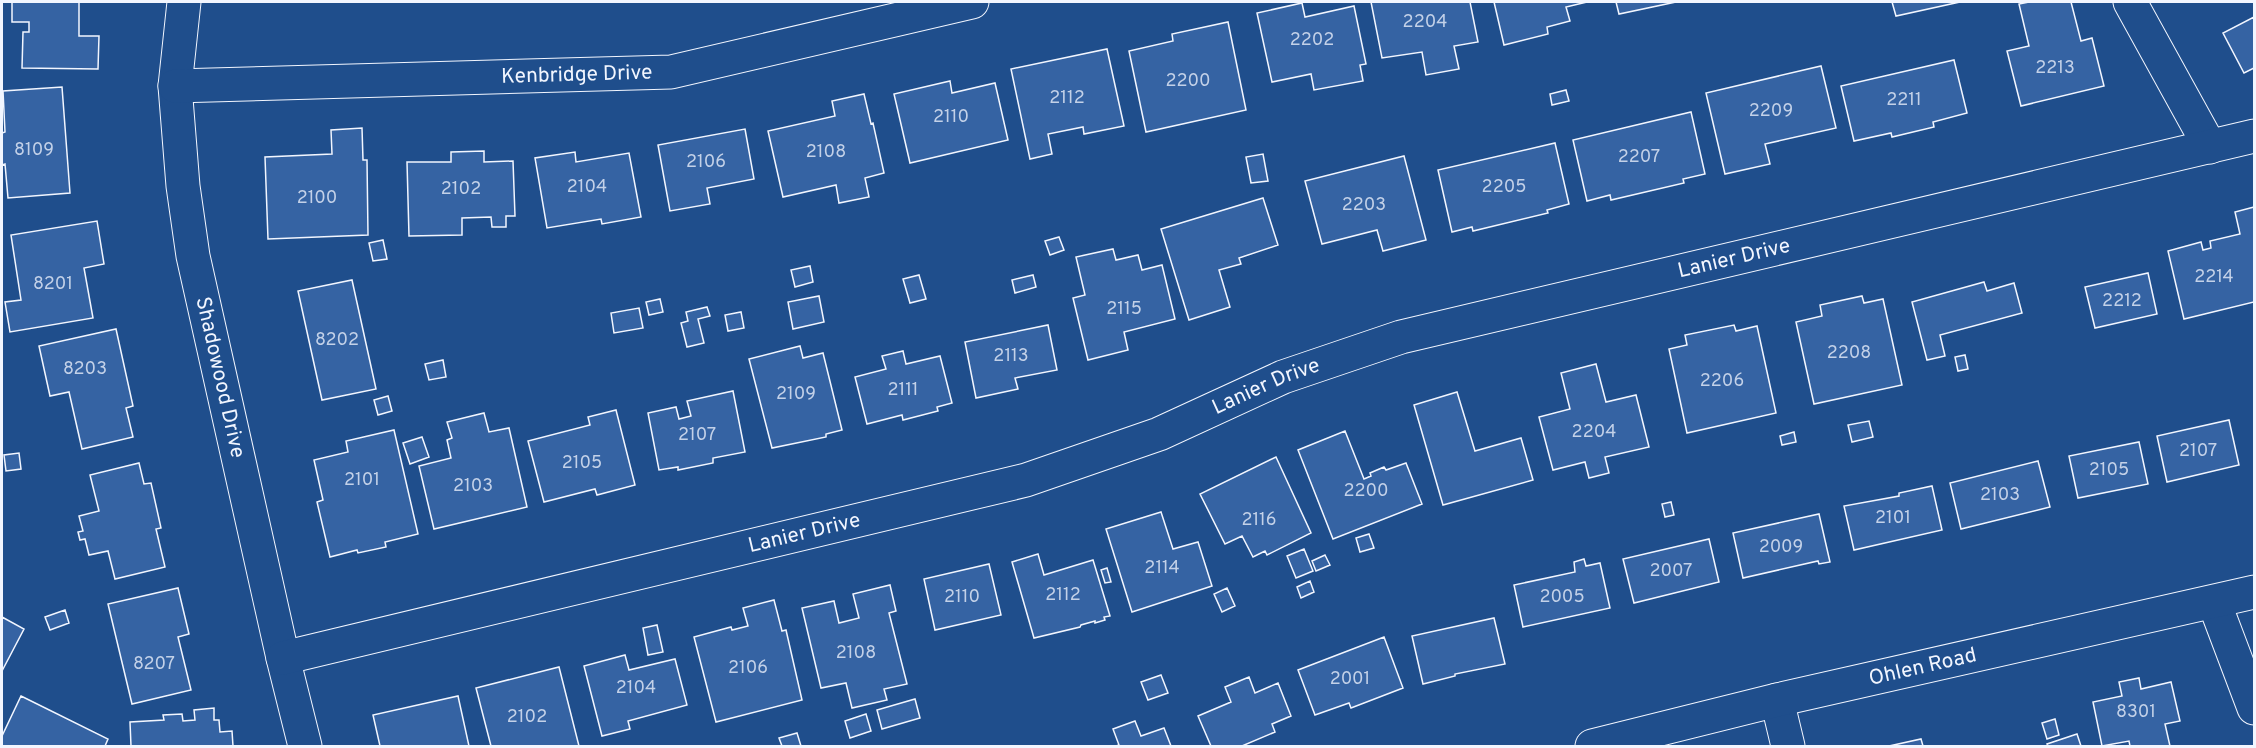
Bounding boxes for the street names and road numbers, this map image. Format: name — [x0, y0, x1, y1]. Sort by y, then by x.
street label: Kenbridge Drive — [501, 59, 653, 90]
street label: Lanier Drive — [1675, 232, 1793, 285]
street label: Shadowood Drive — [189, 294, 251, 461]
street label: Lanier Drive — [1208, 352, 1323, 421]
street label: Lanier Drive — [745, 507, 863, 560]
street label: Ohlen Road — [1866, 642, 1979, 692]

